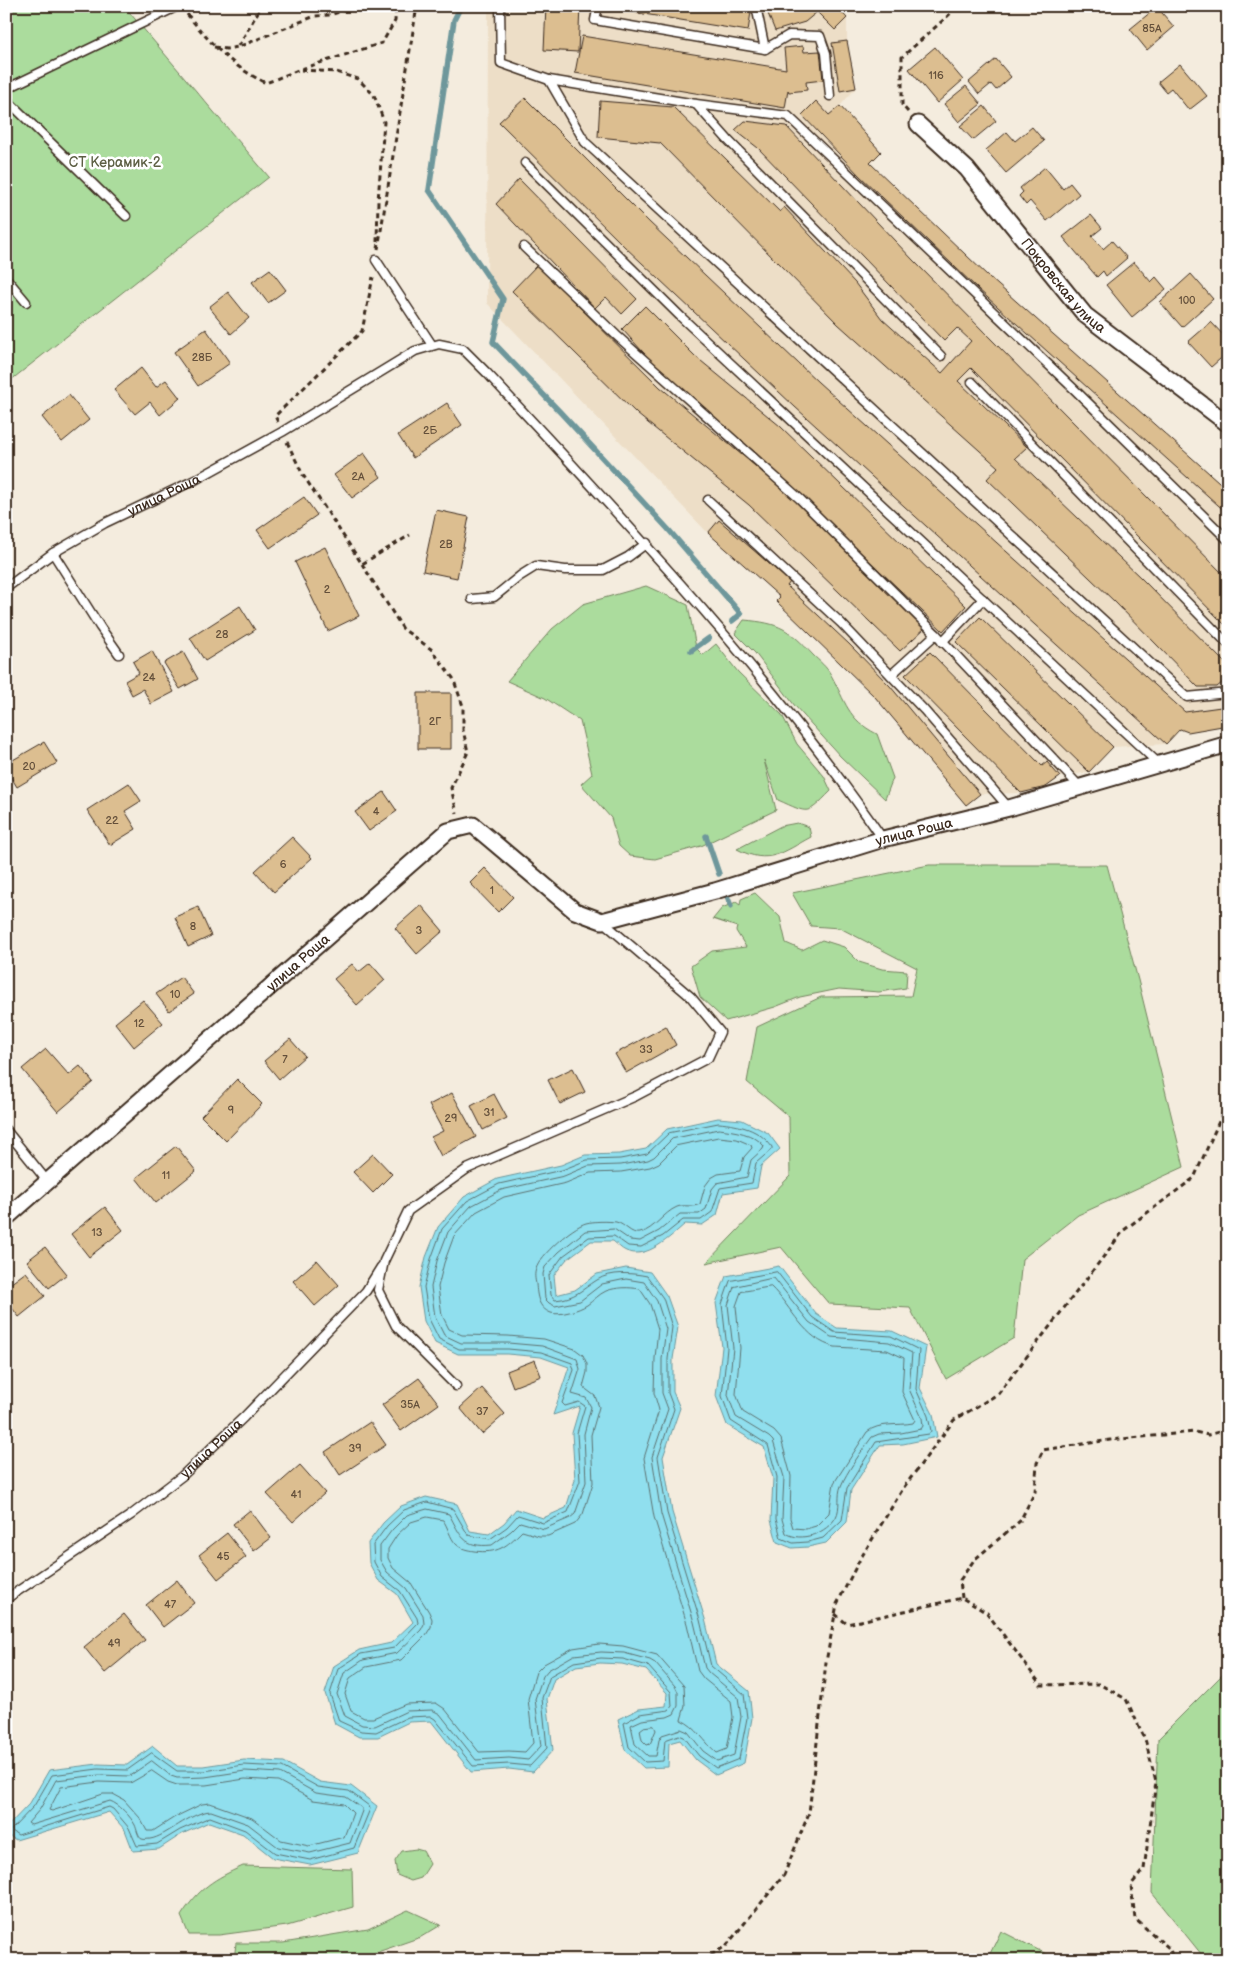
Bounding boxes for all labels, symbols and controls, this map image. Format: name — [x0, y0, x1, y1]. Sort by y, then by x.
house number: 85А — [1142, 22, 1162, 35]
house number: 116 — [928, 69, 944, 82]
park label: СТ Керамик-2 — [69, 154, 162, 171]
street label: Покровская улица — [1018, 235, 1110, 337]
house number: 100 — [1178, 294, 1196, 307]
house number: 28Б — [192, 351, 213, 364]
house number: 2Б — [423, 424, 437, 437]
street label: улица Роща — [125, 470, 204, 519]
house number: 2А — [351, 470, 365, 483]
house number: 2В — [439, 538, 453, 551]
house number: 2 — [324, 583, 331, 596]
house number: 28 — [216, 628, 228, 641]
house number: 24 — [142, 671, 156, 684]
house number: 2Г — [429, 715, 441, 728]
house number: 20 — [23, 760, 36, 773]
house number: 4 — [373, 805, 380, 818]
house number: 22 — [106, 814, 119, 827]
street label: улица Роща — [873, 814, 955, 849]
house number: 6 — [280, 858, 287, 871]
house number: 1 — [490, 884, 494, 897]
house number: 8 — [190, 920, 196, 933]
house number: 3 — [416, 924, 423, 937]
street label: улица Роща — [263, 930, 334, 995]
house number: 10 — [170, 988, 181, 1001]
house number: 12 — [134, 1017, 145, 1030]
house number: 33 — [639, 1043, 653, 1056]
house number: 7 — [282, 1053, 288, 1066]
house number: 9 — [228, 1104, 234, 1117]
house number: 31 — [483, 1106, 495, 1119]
house number: 29 — [445, 1112, 457, 1125]
house number: 11 — [162, 1169, 170, 1182]
house number: 13 — [91, 1226, 103, 1239]
house number: 35А — [400, 1398, 420, 1411]
house number: 37 — [476, 1405, 489, 1418]
street label: улица Роща — [177, 1415, 246, 1482]
house number: 39 — [348, 1442, 362, 1455]
house number: 41 — [291, 1488, 301, 1501]
house number: 45 — [216, 1550, 230, 1563]
house number: 47 — [164, 1598, 177, 1611]
house number: 49 — [107, 1637, 121, 1650]

